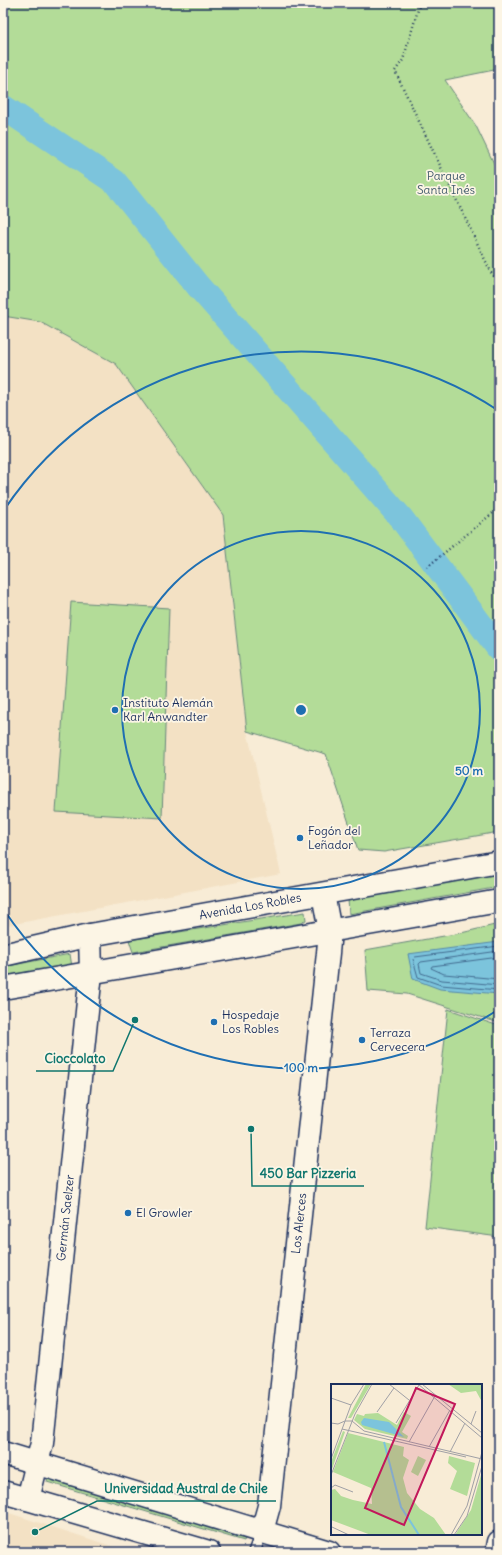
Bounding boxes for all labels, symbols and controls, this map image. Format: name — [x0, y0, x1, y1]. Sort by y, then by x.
park label: Parque Santa Inés — [417, 168, 475, 197]
place label: Instituto Alemán Karl Anwandter — [123, 695, 213, 724]
centre of rings — [294, 703, 308, 717]
marker: Instituto Alemán Karl Anwandter — [110, 705, 120, 715]
text: 50 m — [455, 763, 484, 778]
place label: Fogón del Leñador — [308, 823, 360, 852]
marker: Fogón del Leñador — [295, 833, 305, 843]
street label: Avenida Los Robles — [198, 889, 302, 922]
place label: Hospedaje Los Robles — [222, 1007, 279, 1036]
marker: Hospedaje Los Robles — [209, 1017, 219, 1027]
place label: Terraza Cervecera — [370, 1025, 425, 1054]
marker: Terraza Cervecera — [357, 1035, 367, 1045]
callout: Cioccolato — [36, 1046, 113, 1071]
text: Cioccolato — [44, 1050, 106, 1067]
text: 100 m — [284, 1060, 318, 1075]
callout: 450 Bar Pizzeria — [252, 1161, 364, 1186]
text: 450 Bar Pizzeria — [260, 1165, 357, 1182]
street label: Germán Saelzer — [53, 1174, 77, 1262]
street label: Los Alerces — [288, 1192, 309, 1255]
place label: El Growler — [136, 1205, 192, 1220]
marker: El Growler — [123, 1208, 133, 1218]
inset map — [331, 1384, 482, 1535]
callout: Universidad Austral de Chile — [97, 1476, 276, 1501]
text: Universidad Austral de Chile — [104, 1480, 268, 1497]

